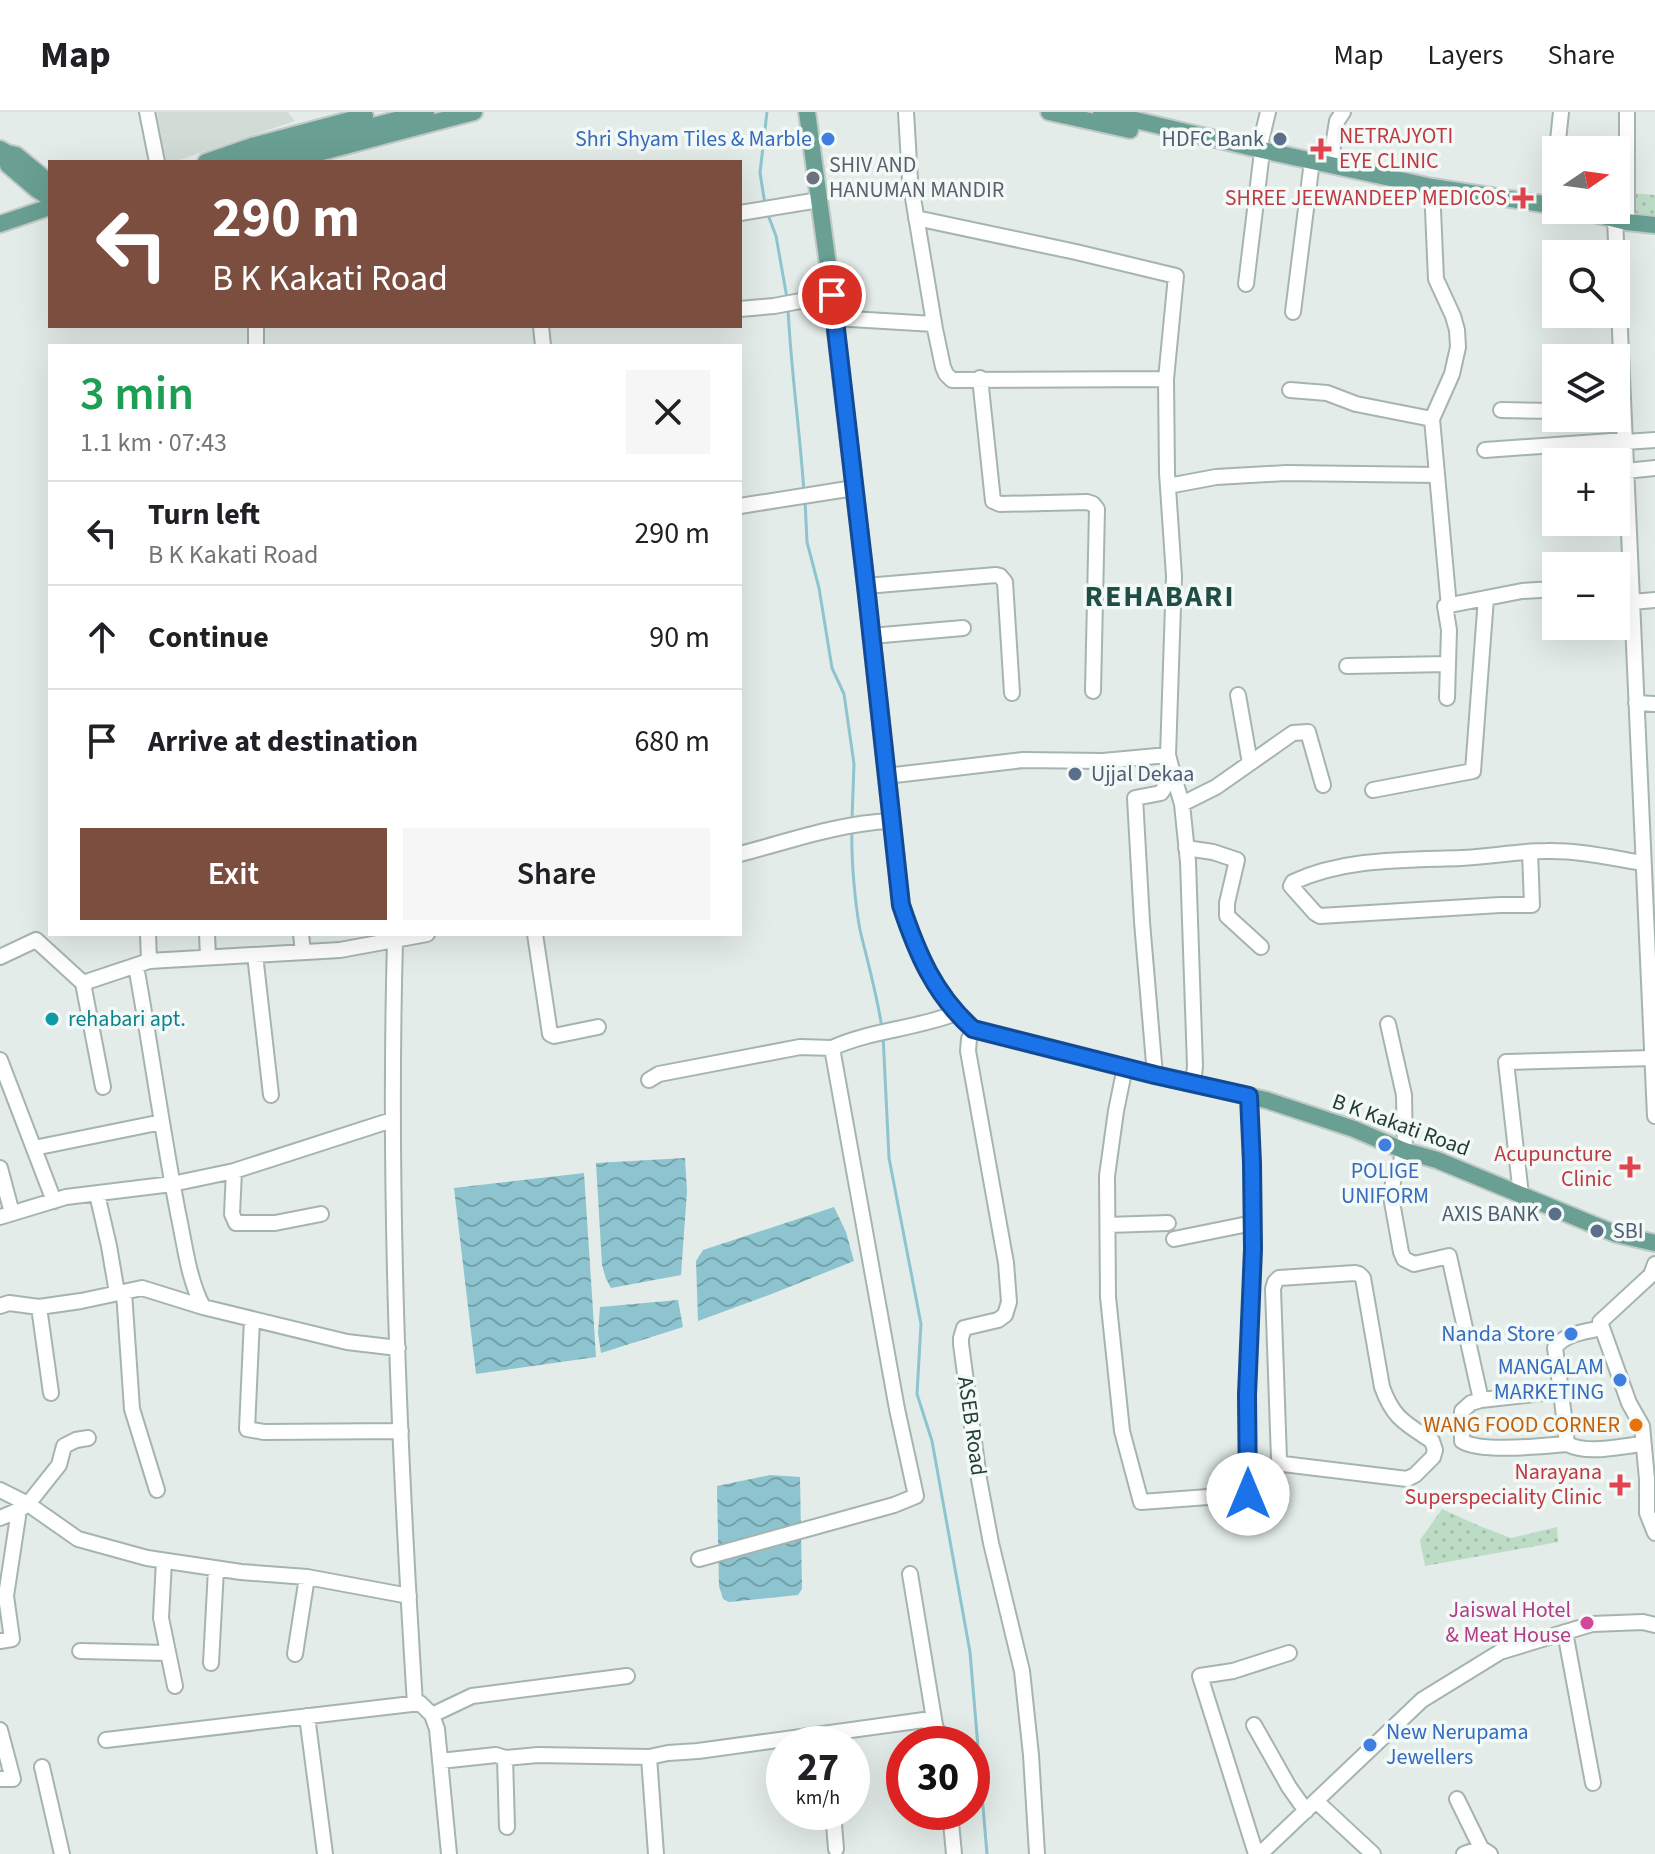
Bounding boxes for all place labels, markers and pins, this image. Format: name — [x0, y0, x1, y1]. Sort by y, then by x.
place label: NETRAJYOTI EYE CLINIC — [1339, 120, 1453, 177]
place label: Shri Shyam Tiles & Marble — [575, 123, 812, 155]
place label: HDFC Bank — [1162, 123, 1264, 155]
marker: Shri Shyam Tiles & Marble — [819, 130, 837, 148]
marker: HDFC Bank — [1271, 130, 1289, 148]
marker: NETRAJYOTI EYE CLINIC — [1310, 138, 1332, 160]
place label: SHIV AND HANUMAN MANDIR — [829, 149, 1004, 206]
marker: SHIV AND HANUMAN MANDIR — [804, 169, 822, 187]
place label: SHREE JEEWANDEEP MEDICOS — [1225, 182, 1507, 214]
marker: SHREE JEEWANDEEP MEDICOS — [1514, 189, 1532, 207]
pin — [798, 261, 866, 329]
place label: Ujjal Dekaa — [1091, 758, 1194, 790]
marker: Ujjal Dekaa — [1066, 765, 1084, 783]
place label: rehabari apt. — [68, 1003, 186, 1035]
marker: rehabari apt. — [43, 1010, 61, 1028]
marker: POLIGE UNIFORM — [1376, 1136, 1394, 1154]
place label: Acupuncture Clinic — [1494, 1138, 1612, 1195]
place label: POLIGE UNIFORM — [1341, 1155, 1429, 1212]
marker: Acupuncture Clinic — [1619, 1156, 1641, 1178]
place label: AXIS BANK — [1442, 1198, 1539, 1230]
marker: AXIS BANK — [1546, 1205, 1564, 1223]
place label: SBI — [1613, 1215, 1643, 1247]
marker: SBI — [1588, 1222, 1606, 1240]
place label: Nanda Store — [1441, 1318, 1555, 1350]
marker: Nanda Store — [1562, 1325, 1580, 1343]
place label: MANGALAM MARKETING — [1494, 1351, 1604, 1408]
marker: MANGALAM MARKETING — [1611, 1371, 1629, 1389]
place label: WANG FOOD CORNER — [1423, 1409, 1620, 1441]
marker: WANG FOOD CORNER — [1627, 1416, 1645, 1434]
place label: Narayana Superspeciality Clinic — [1405, 1456, 1602, 1513]
marker: Narayana Superspeciality Clinic — [1609, 1474, 1631, 1496]
place label: Jaiswal Hotel & Meat House — [1446, 1594, 1571, 1651]
marker: Jaiswal Hotel & Meat House — [1578, 1614, 1596, 1632]
place label: New Nerupama Jewellers — [1386, 1716, 1529, 1773]
marker: New Nerupama Jewellers — [1361, 1736, 1379, 1754]

